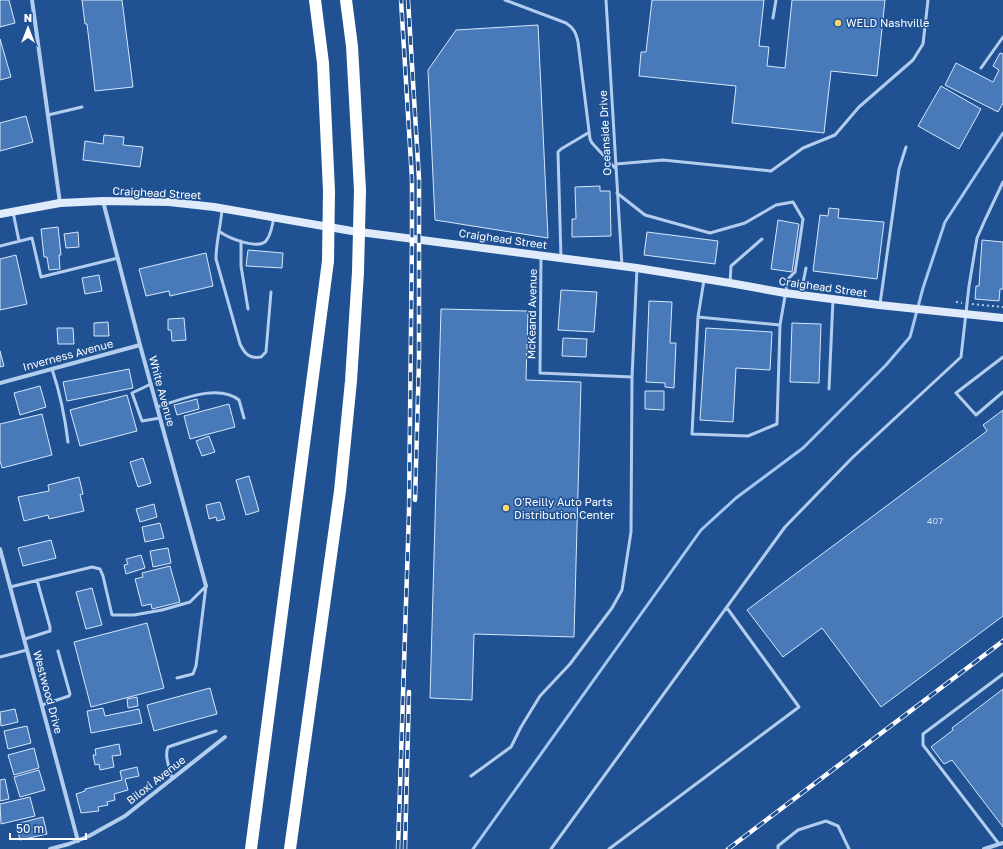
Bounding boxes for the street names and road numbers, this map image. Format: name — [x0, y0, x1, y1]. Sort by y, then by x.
street label: Oceanside Drive — [596, 90, 613, 176]
street label: Craighead Street — [112, 184, 202, 201]
street label: Craighead Street — [458, 226, 548, 251]
street label: McKeand Avenue — [524, 269, 539, 359]
street label: Craighead Street — [778, 274, 868, 299]
street label: Inverness Avenue — [21, 336, 114, 373]
street label: White Avenue — [147, 354, 178, 428]
street label: Westwood Drive — [31, 649, 66, 735]
street label: Biloxi Avenue — [124, 753, 188, 806]

